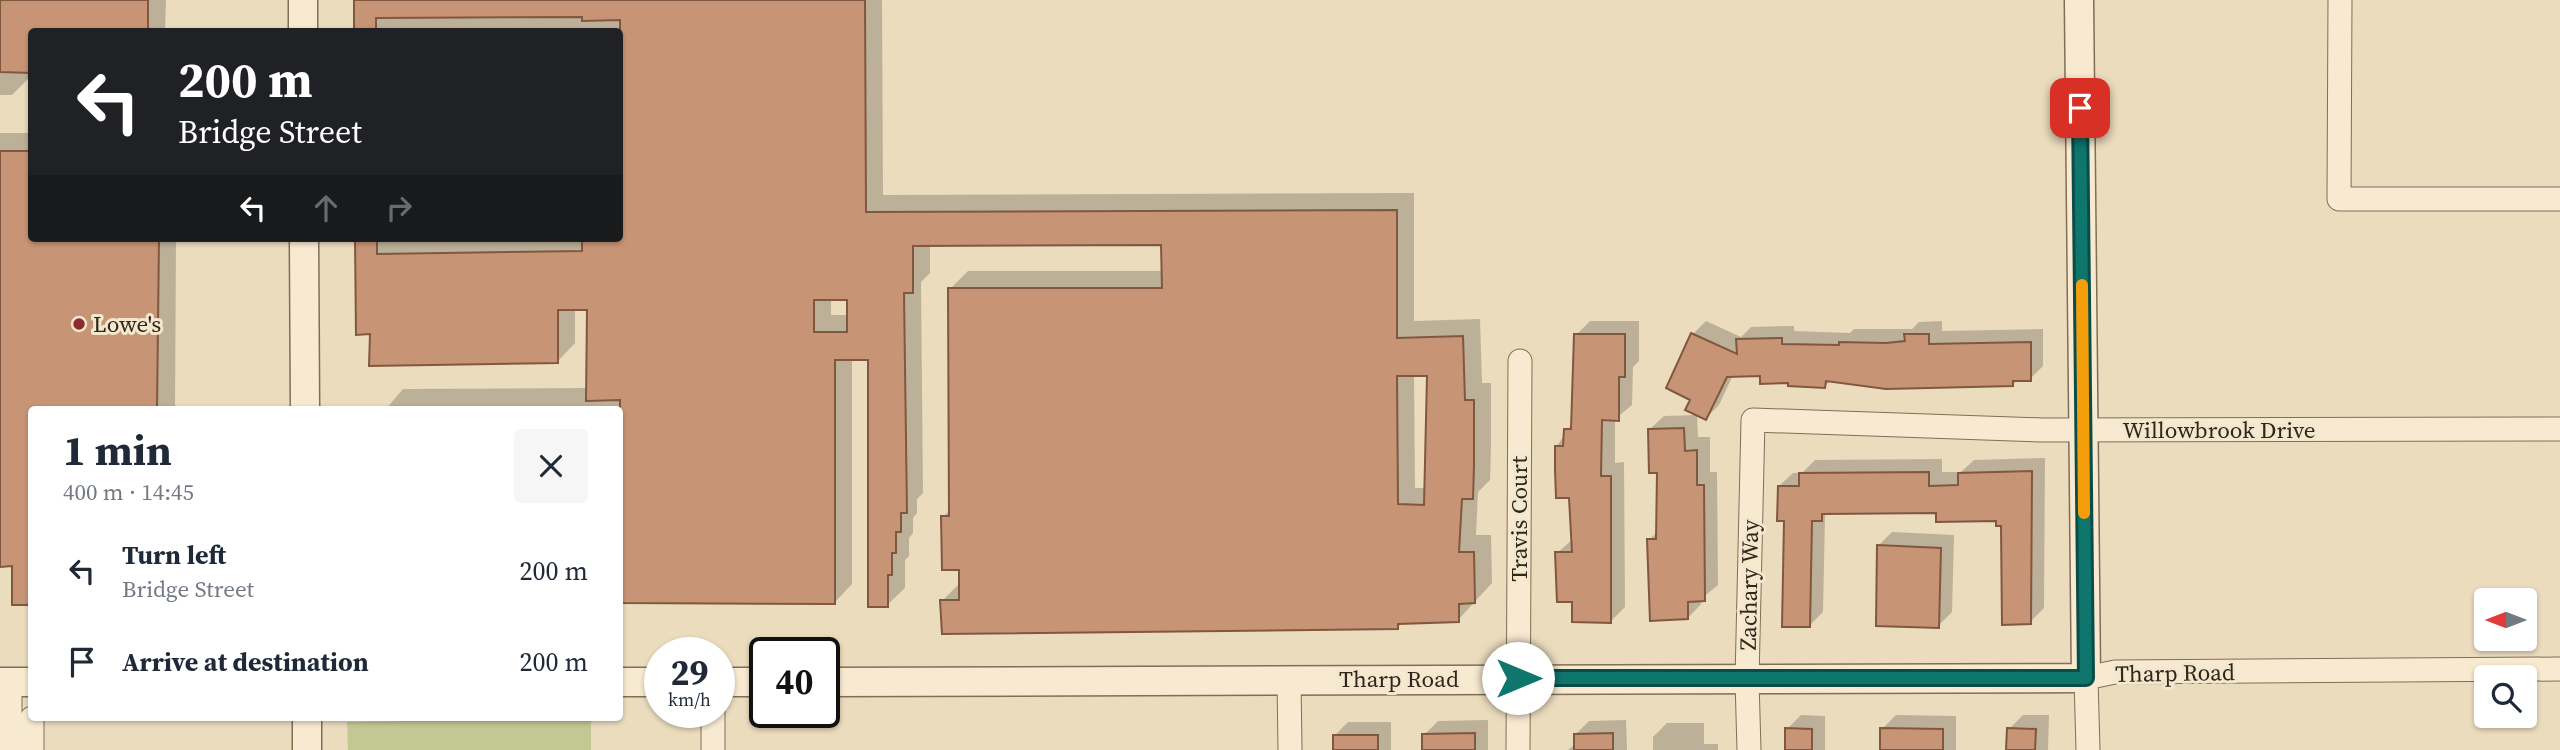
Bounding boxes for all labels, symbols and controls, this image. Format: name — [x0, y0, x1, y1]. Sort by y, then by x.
text: 200 m — [178, 46, 313, 113]
icon: left — [63, 56, 154, 147]
pin — [2050, 78, 2110, 138]
icon: arrive — [2061, 89, 2099, 127]
text: Bridge Street — [178, 110, 362, 154]
icon: left — [234, 189, 272, 227]
icon: ahead — [307, 189, 345, 227]
icon: right — [380, 189, 418, 227]
place label: Lowe's — [93, 308, 161, 340]
marker: Lowe's — [71, 316, 87, 332]
street label: Willowbrook Drive — [2122, 414, 2316, 446]
text: 1 min — [63, 421, 172, 479]
button: close — [514, 429, 588, 503]
street label: Travis Court — [1503, 456, 1535, 582]
text: 400 m · 14:45 — [63, 476, 194, 508]
street label: Zachary Way — [1732, 519, 1766, 651]
text: Turn left — [122, 537, 226, 573]
icon: left — [63, 552, 101, 590]
text: 200 m — [520, 553, 588, 589]
text: Bridge Street — [122, 573, 254, 605]
north arrow — [2474, 588, 2538, 651]
map controls — [2474, 588, 2537, 728]
speed limit sign: 40 — [749, 637, 840, 728]
position arrow — [1481, 641, 1555, 715]
icon: arrive — [63, 643, 101, 681]
text: Arrive at destination — [122, 644, 369, 680]
text: 200 m — [520, 644, 588, 680]
text: 29 — [671, 649, 708, 697]
street label: Tharp Road — [2115, 656, 2235, 690]
street label: Tharp Road — [1339, 663, 1459, 695]
button: search — [2474, 665, 2537, 728]
text: km/h — [668, 687, 711, 712]

